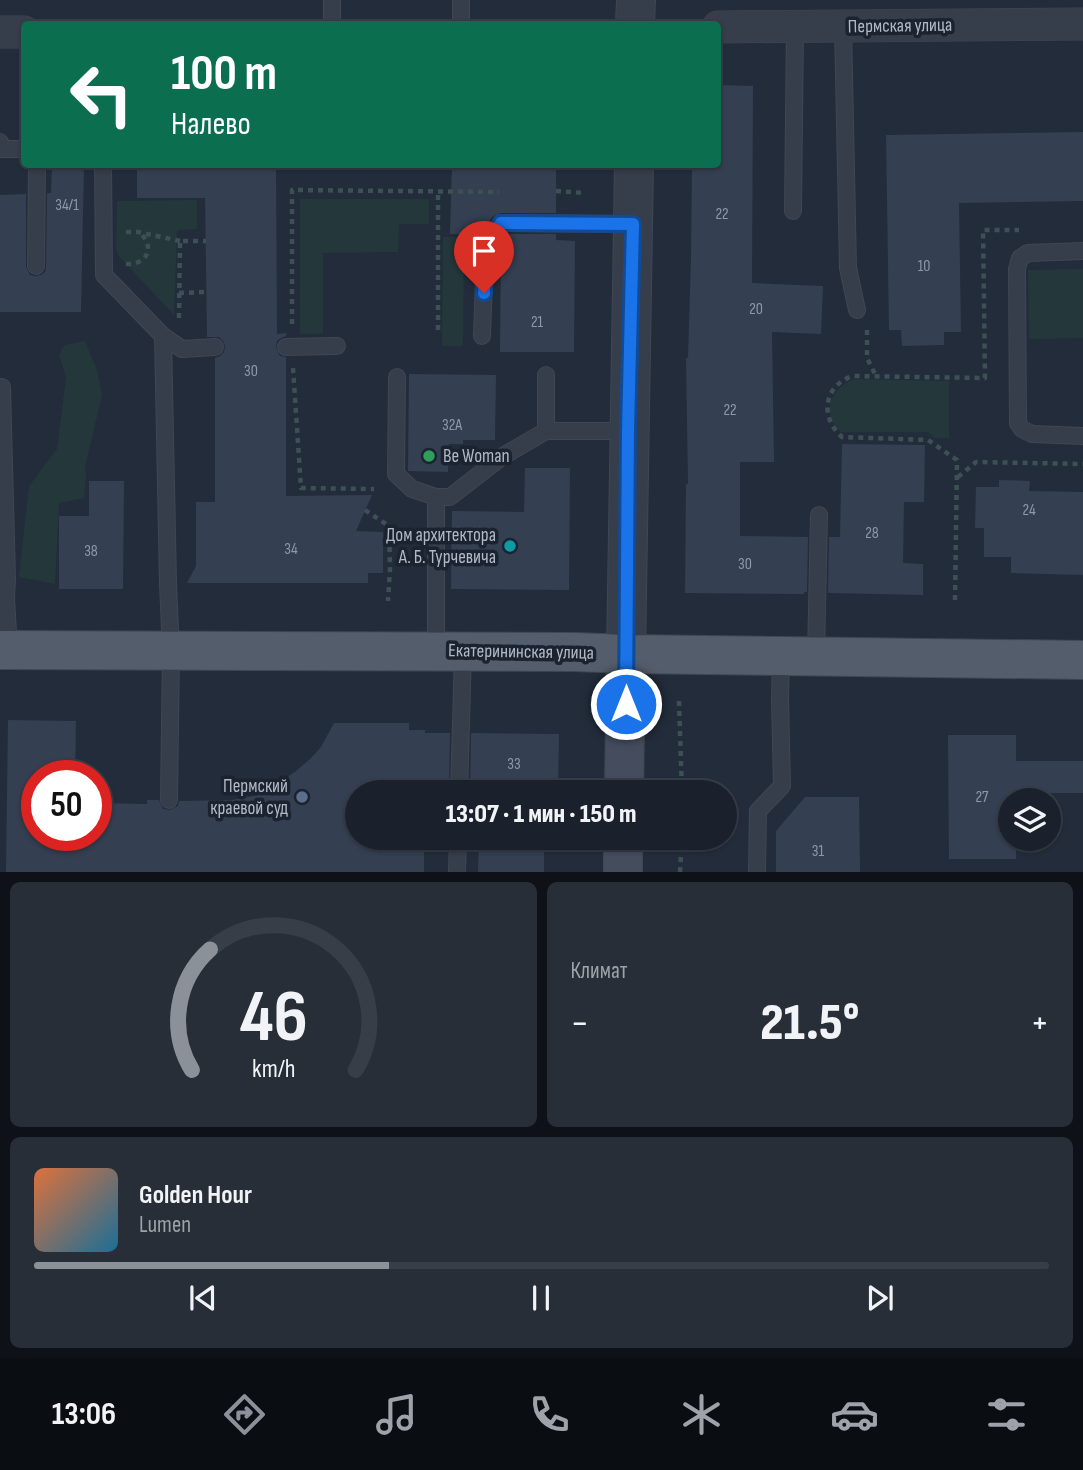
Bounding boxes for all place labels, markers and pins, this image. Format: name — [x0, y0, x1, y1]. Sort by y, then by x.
pin — [454, 221, 514, 293]
place label: Be Woman — [443, 445, 510, 468]
marker: Be Woman — [421, 448, 437, 464]
place label: Дом архитектора А. Б. Турчевича — [386, 524, 496, 569]
marker: Дом архитектора А. Б. Турчевича — [502, 538, 518, 554]
place label: Пермский краевой суд — [210, 775, 288, 820]
marker: Пермский краевой суд — [294, 789, 310, 805]

